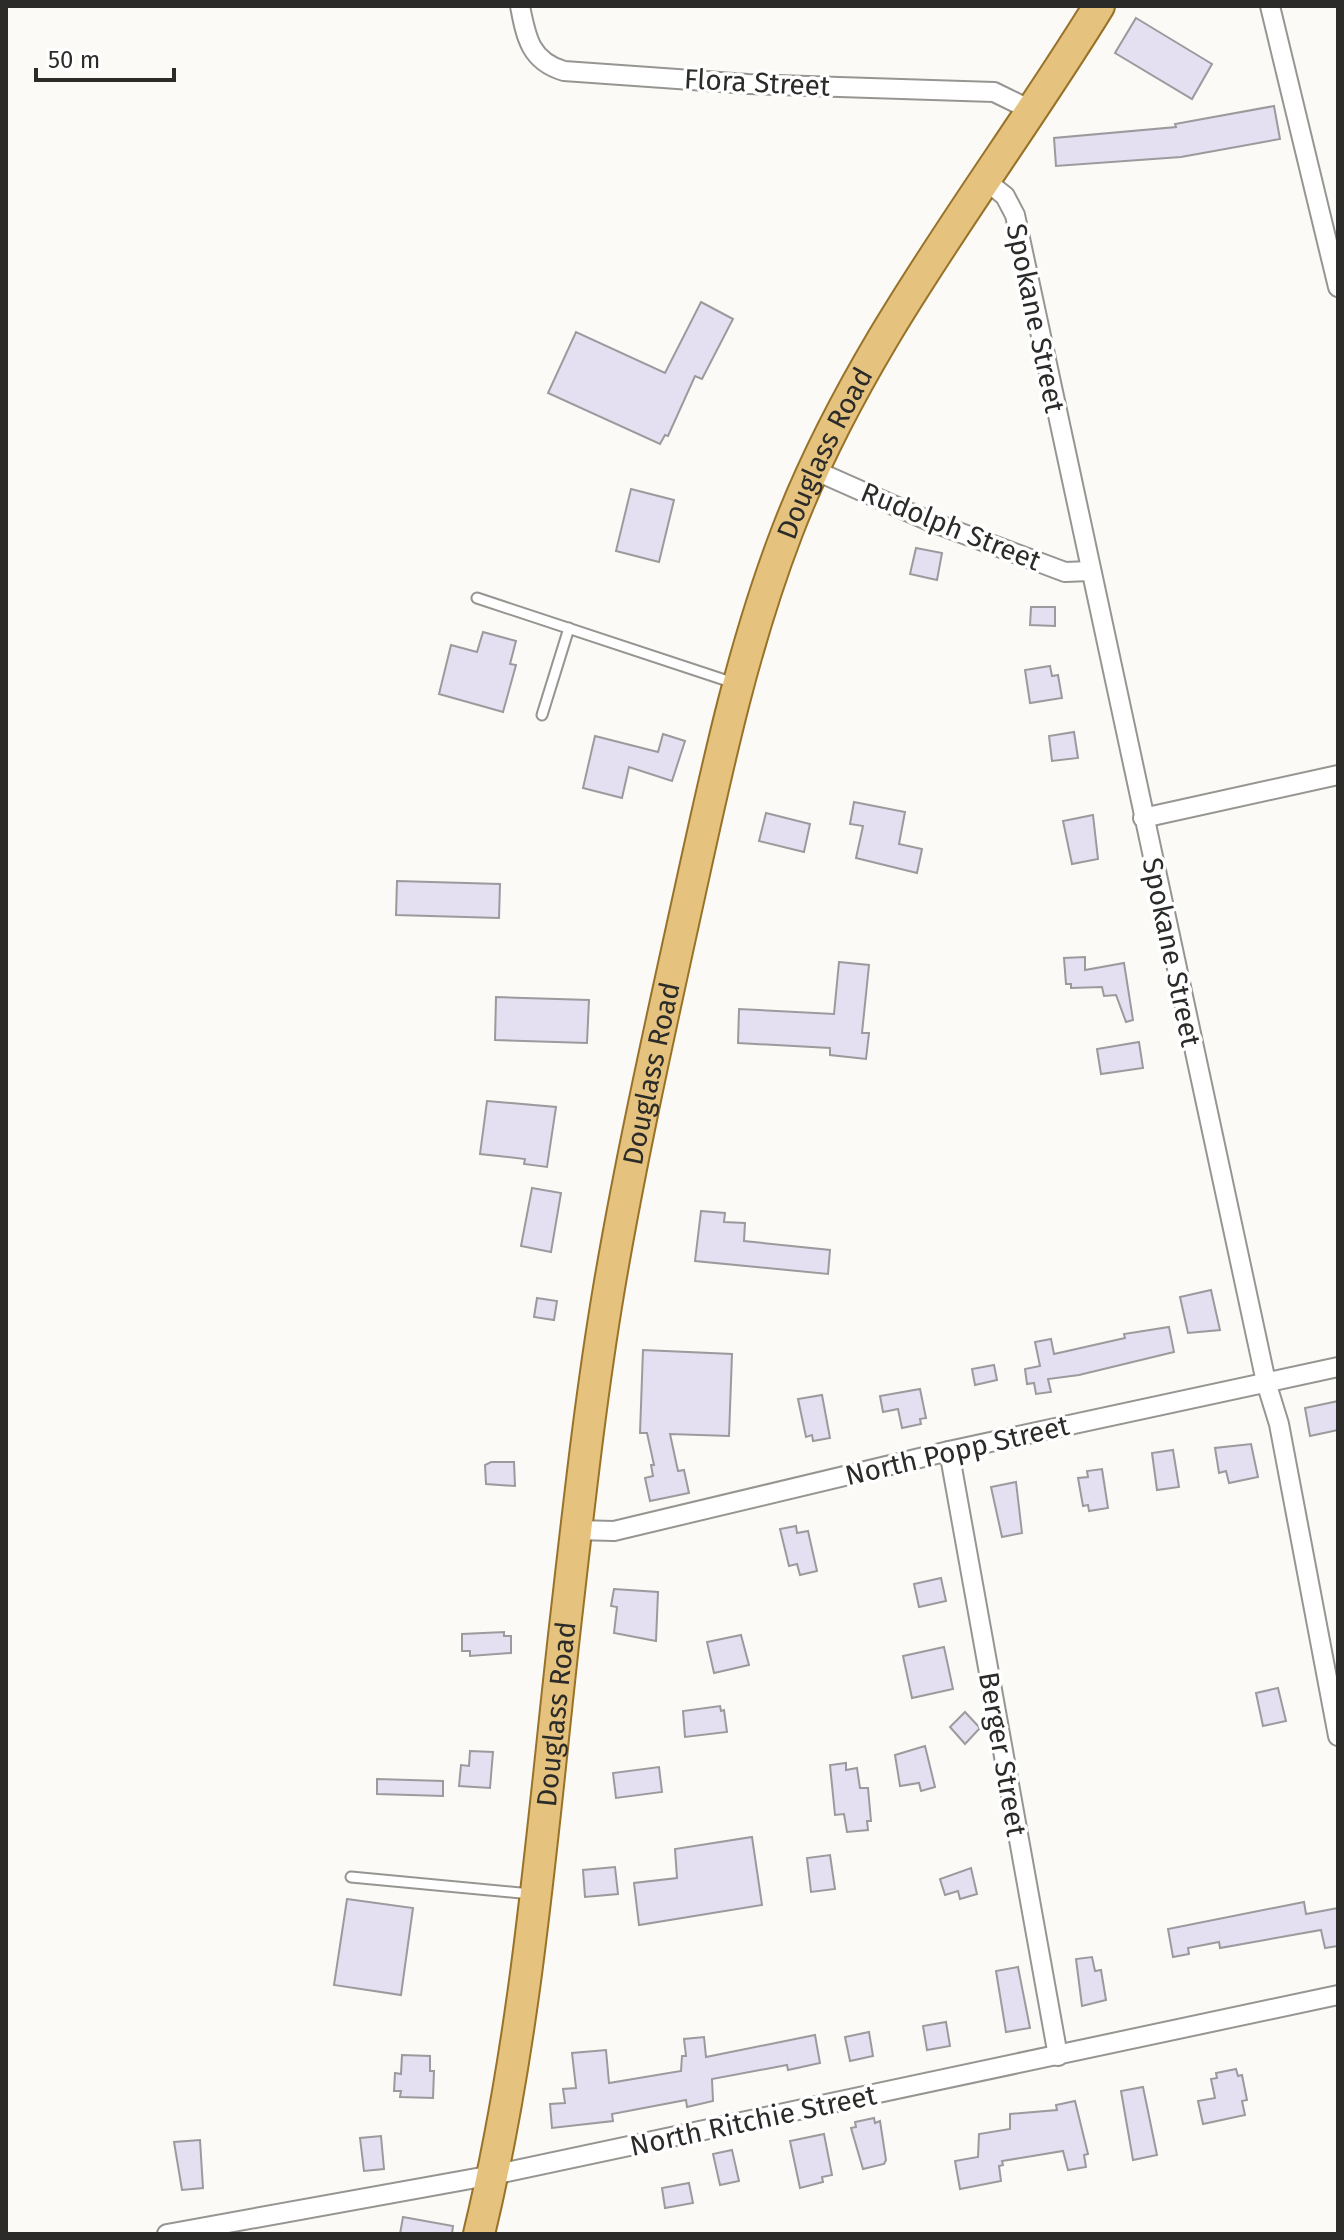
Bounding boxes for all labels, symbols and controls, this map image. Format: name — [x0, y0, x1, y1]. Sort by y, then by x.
scale bar — [36, 32, 174, 82]
text: 50 m — [48, 46, 100, 74]
street label: Flora Street — [683, 62, 832, 103]
street label: Spokane Street — [999, 221, 1072, 417]
street label: Douglass Road — [770, 362, 880, 544]
street label: Rudolph Street — [856, 475, 1046, 578]
street label: Spokane Street — [1135, 855, 1208, 1051]
street label: Douglass Road — [616, 979, 687, 1168]
street label: North Popp Street — [842, 1408, 1073, 1492]
street label: Douglass Road — [530, 1620, 583, 1808]
street label: Berger Street — [972, 1669, 1033, 1840]
street label: North Ritchie Street — [627, 2078, 880, 2163]

